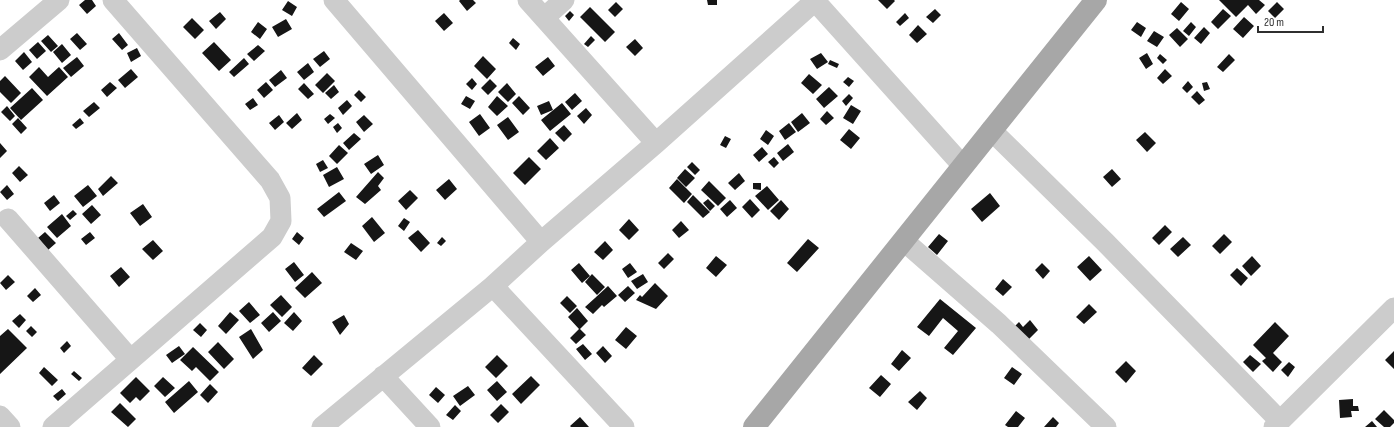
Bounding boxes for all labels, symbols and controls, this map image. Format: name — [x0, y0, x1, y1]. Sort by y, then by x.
scale bar — [1258, 8, 1323, 34]
text: 20 m — [1264, 15, 1284, 30]

